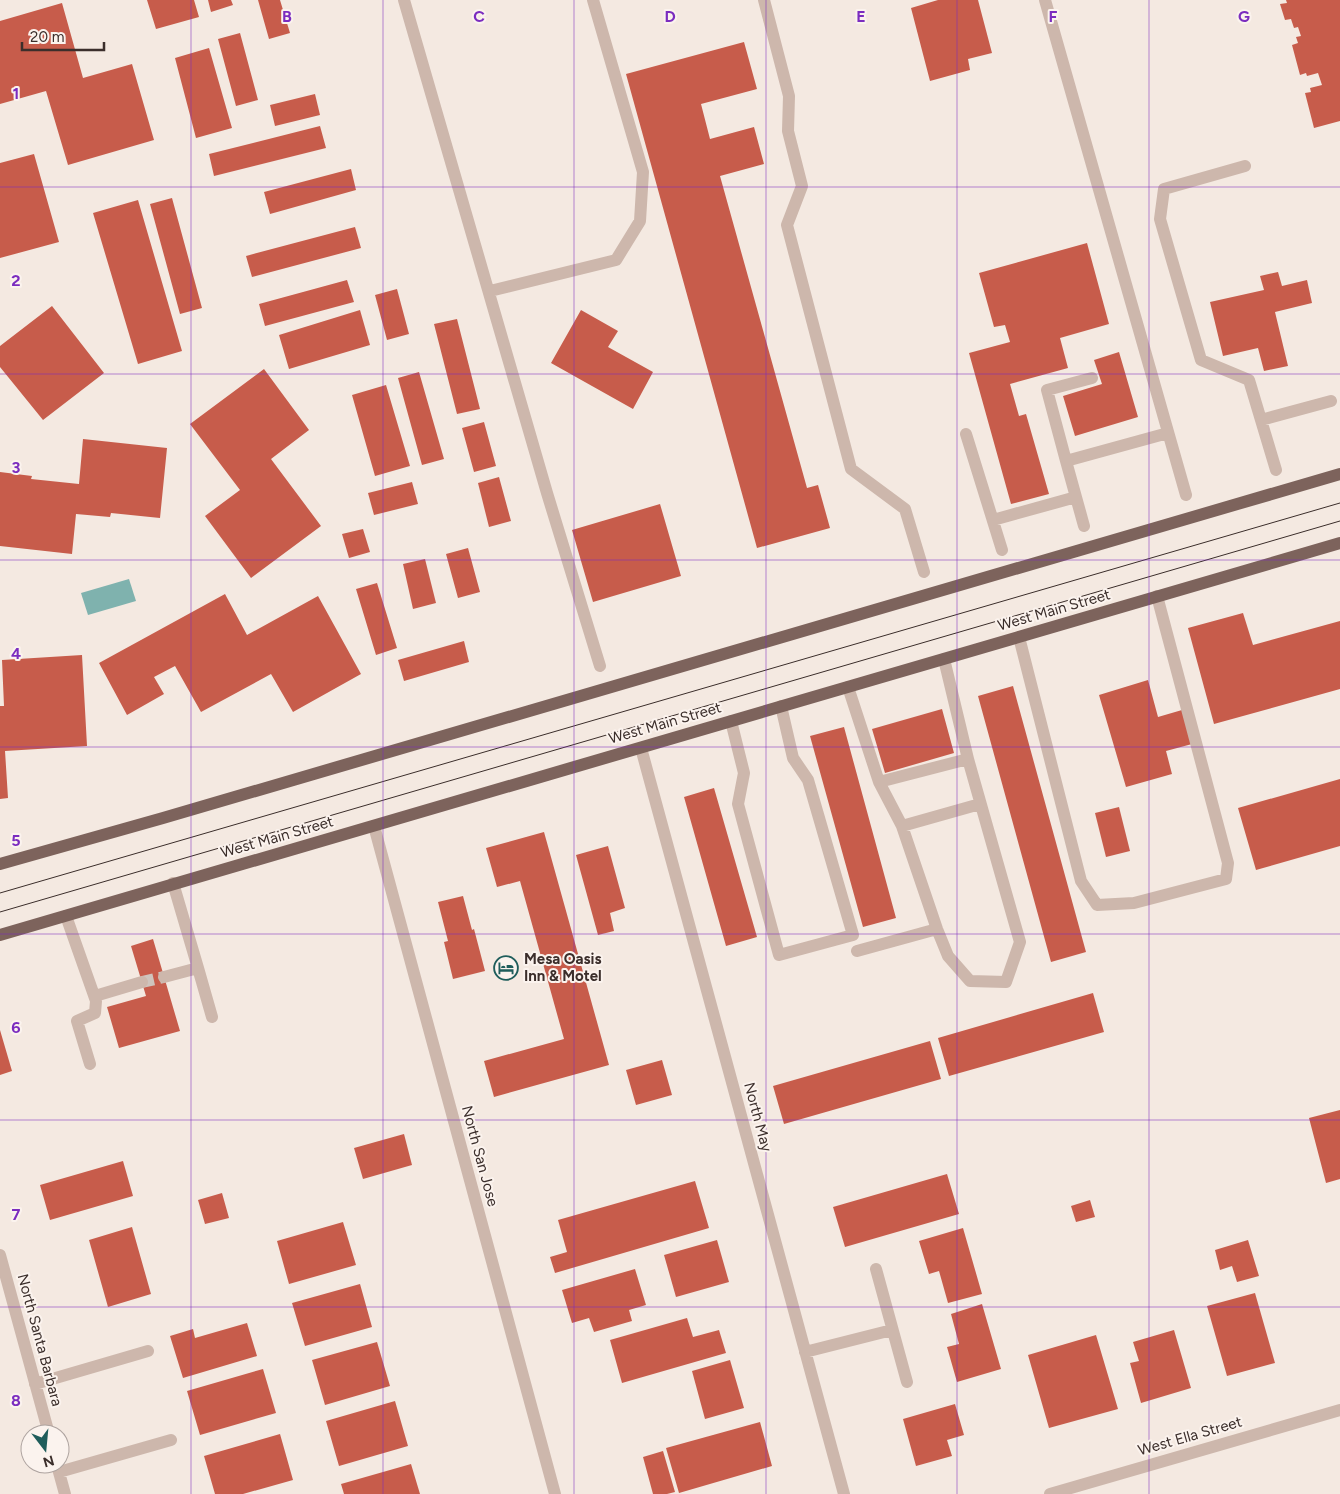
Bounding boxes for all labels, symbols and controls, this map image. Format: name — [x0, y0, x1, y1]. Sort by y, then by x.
text: B — [282, 7, 292, 26]
text: C — [473, 7, 485, 26]
text: D — [664, 7, 676, 26]
text: E — [856, 7, 866, 26]
text: F — [1049, 7, 1058, 26]
text: G — [1238, 7, 1250, 26]
scale bar — [22, 20, 105, 52]
text: 20 m — [30, 28, 64, 46]
text: 1 — [13, 84, 19, 103]
text: 2 — [11, 271, 21, 290]
text: 3 — [12, 458, 21, 477]
street label: West Main Street — [996, 585, 1113, 635]
text: 4 — [11, 644, 21, 663]
street label: West Main Street — [607, 698, 724, 748]
street label: West Main Street — [219, 812, 336, 862]
text: 5 — [11, 831, 21, 850]
place label: Mesa Oasis Inn & Motel — [524, 950, 602, 985]
hotel icon: Mesa Oasis Inn & Motel — [493, 955, 519, 981]
text: 6 — [11, 1018, 21, 1037]
street label: North May — [740, 1080, 776, 1154]
street label: North San Jose — [458, 1104, 502, 1208]
text: 7 — [12, 1205, 21, 1224]
street label: North Santa Barbara — [14, 1272, 66, 1408]
text: 8 — [11, 1391, 21, 1410]
street label: West Ella Street — [1136, 1412, 1244, 1459]
north arrow — [20, 1424, 70, 1474]
text: N — [41, 1451, 56, 1471]

